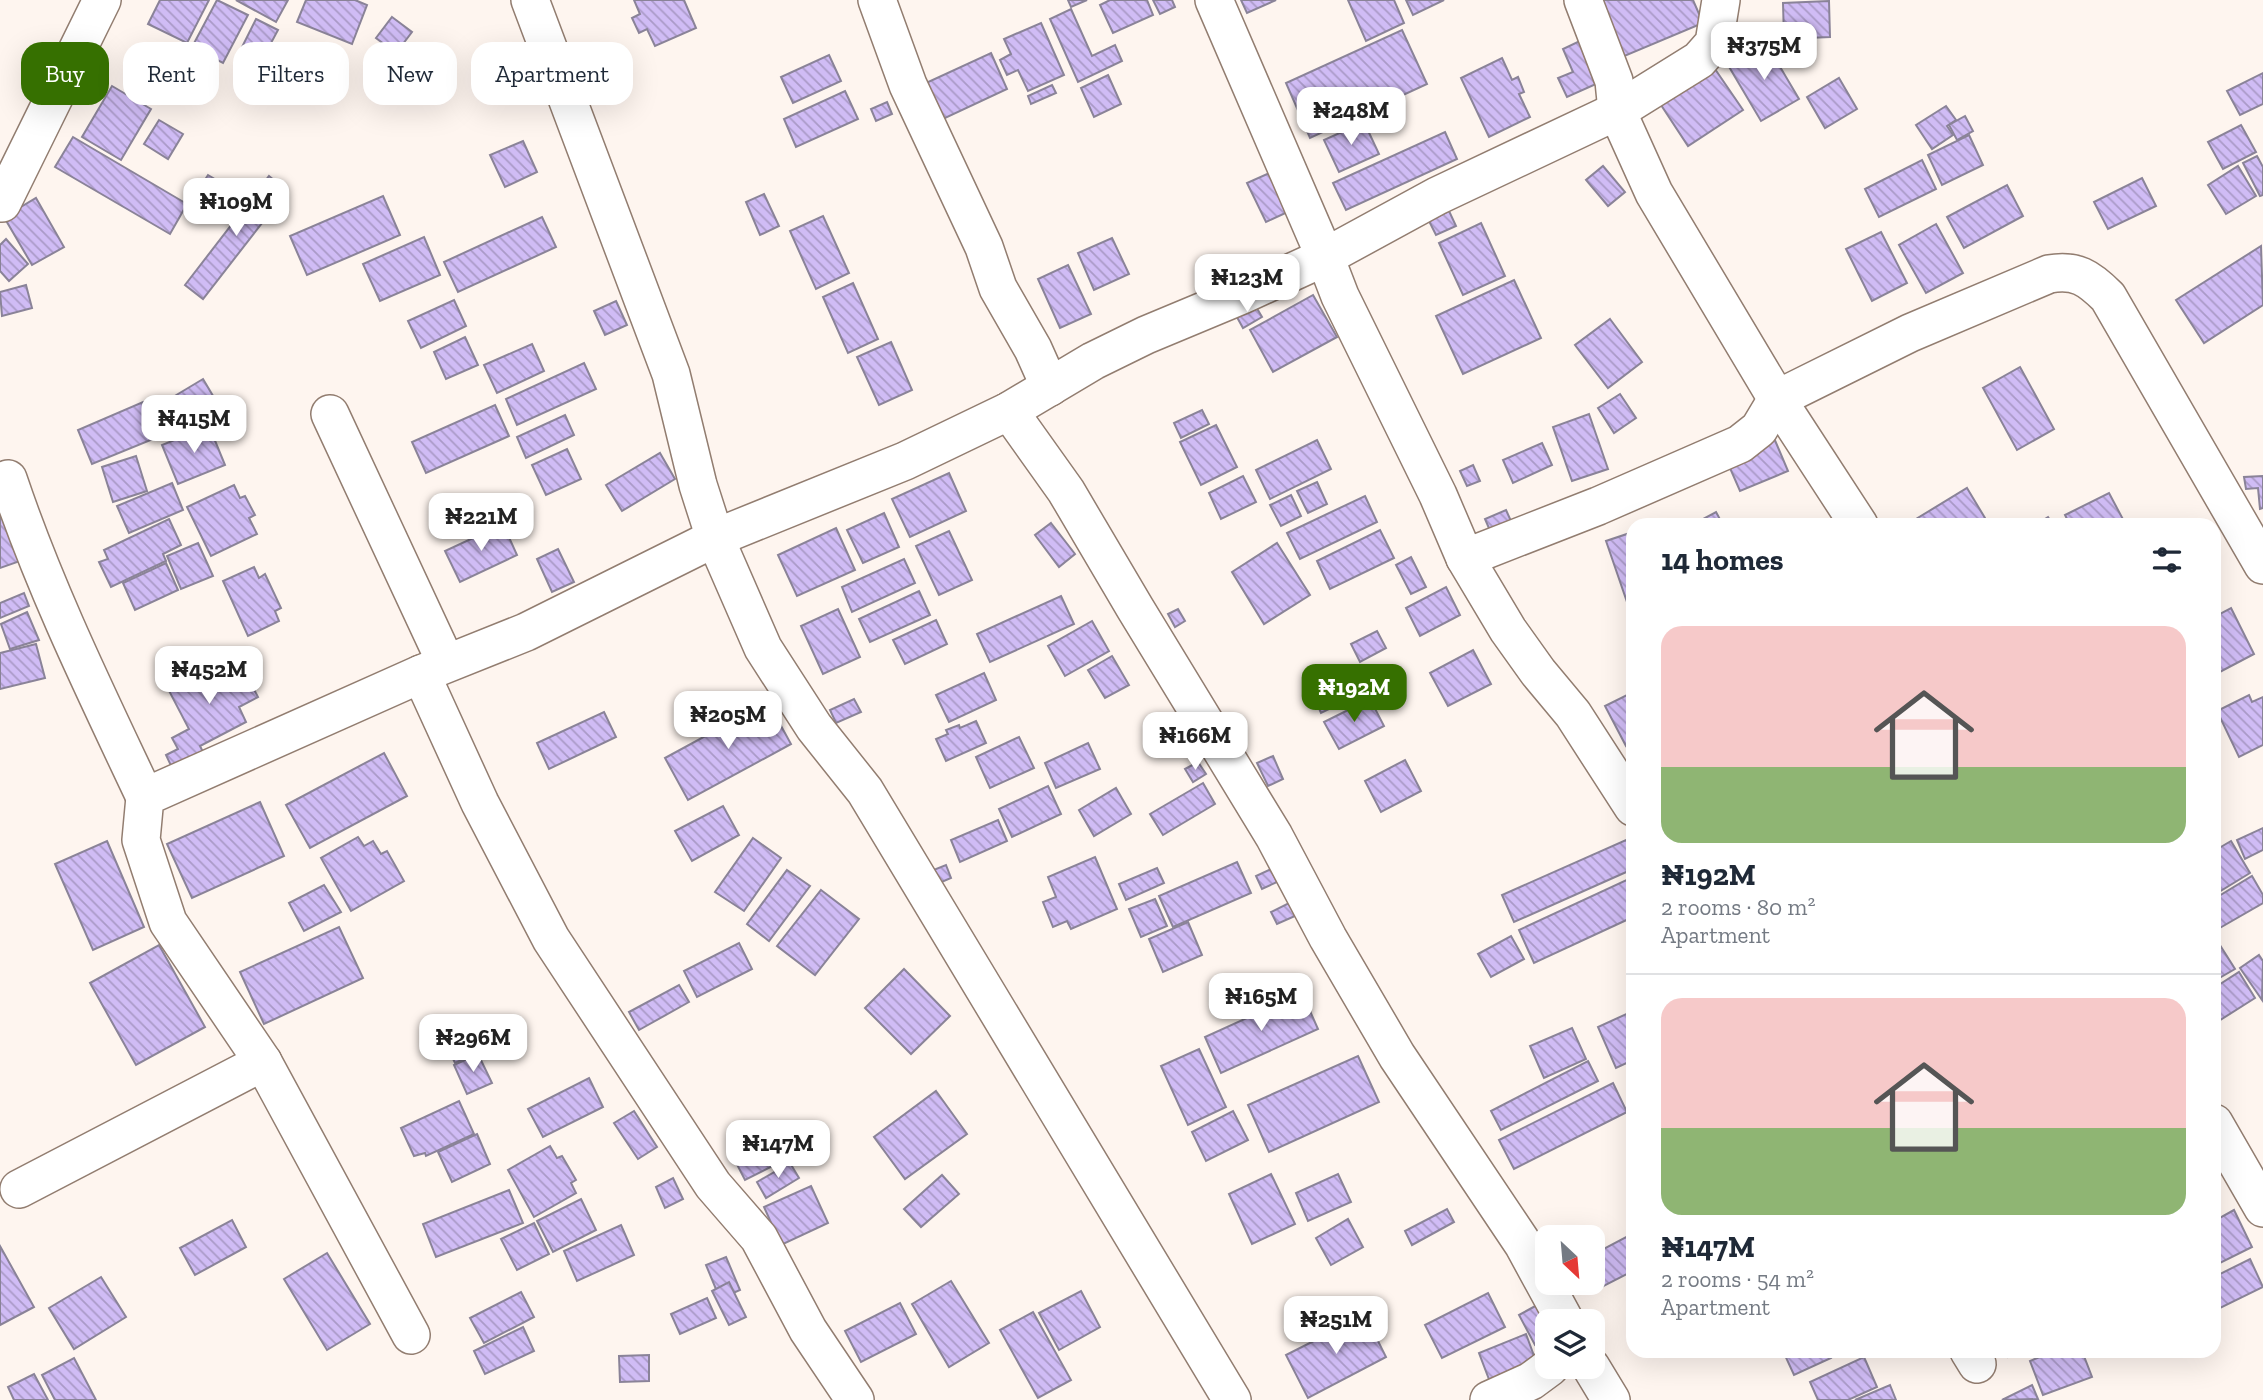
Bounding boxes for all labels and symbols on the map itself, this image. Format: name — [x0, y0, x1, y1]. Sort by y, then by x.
pin: ₦375M — [1715, 22, 1813, 82]
pin: ₦248M — [1302, 88, 1400, 147]
pin: ₦109M — [187, 178, 285, 238]
pin: ₦123M — [1198, 254, 1296, 314]
pin: ₦415M — [145, 396, 243, 455]
pin: ₦221M — [432, 494, 530, 553]
pin: ₦452M — [160, 646, 258, 706]
pin: ₦192M — [1305, 664, 1403, 724]
pin: ₦205M — [679, 692, 777, 751]
pin: ₦166M — [1146, 712, 1244, 772]
pin: ₦165M — [1212, 974, 1310, 1033]
pin: ₦296M — [424, 1014, 522, 1074]
pin: ₦147M — [729, 1120, 827, 1180]
north arrow — [1535, 1225, 1605, 1295]
pin: ₦251M — [1287, 1296, 1385, 1356]

